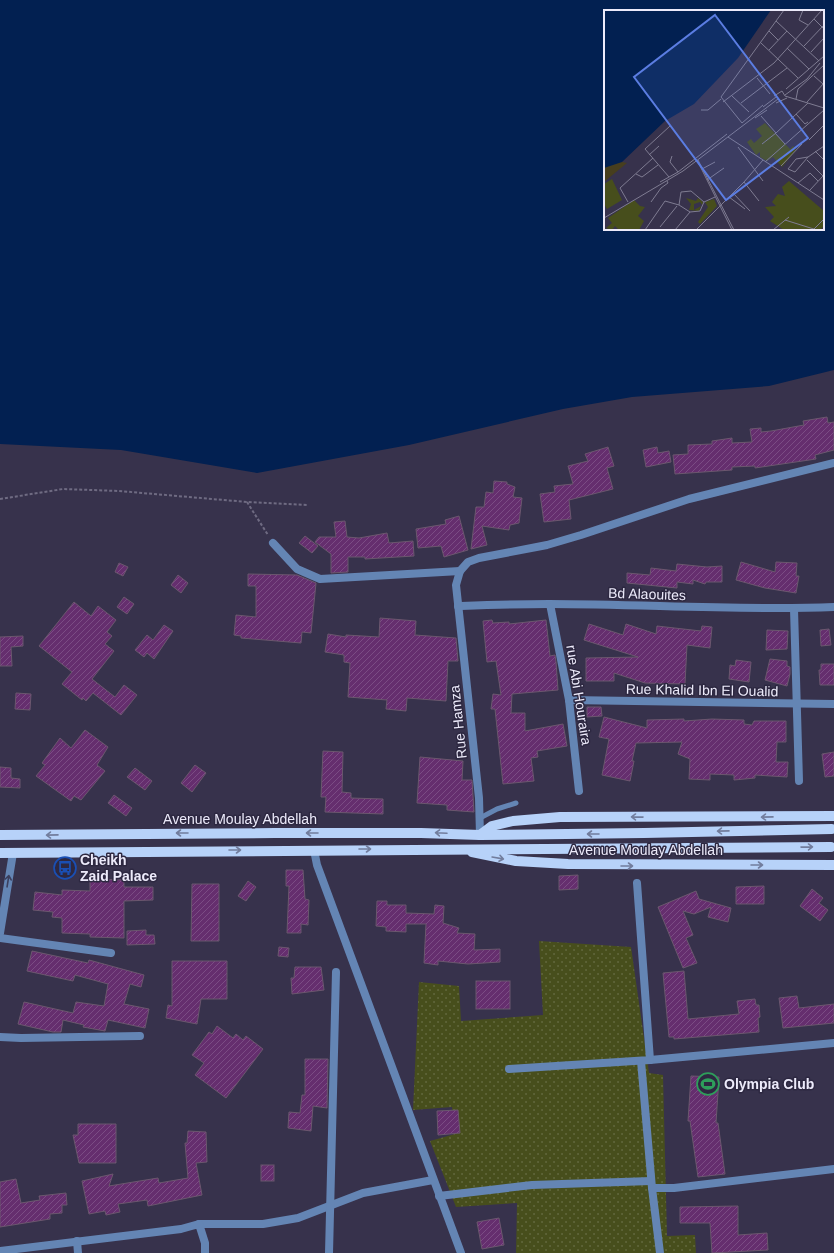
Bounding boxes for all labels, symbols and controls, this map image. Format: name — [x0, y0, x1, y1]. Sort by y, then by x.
inset map — [604, 10, 824, 230]
street label: Bd Alaouites — [608, 585, 686, 603]
street label: rue Abi Houraira — [563, 644, 595, 746]
street label: Rue Khalid Ibn El Oualid — [626, 681, 778, 699]
street label: Rue Hamza — [446, 684, 470, 760]
street label: Avenue Moulay Abdellah — [163, 811, 317, 827]
one-way arrow — [631, 813, 644, 821]
one-way arrow — [761, 813, 774, 820]
one-way arrow — [717, 828, 730, 835]
one-way arrow — [176, 829, 189, 837]
one-way arrow — [306, 829, 319, 837]
one-way arrow — [435, 830, 448, 837]
one-way arrow — [587, 830, 600, 838]
one-way arrow — [46, 831, 59, 838]
street label: Avenue Moulay Abdellah — [569, 842, 723, 858]
one-way arrow — [800, 844, 813, 851]
one-way arrow — [358, 845, 371, 853]
one-way arrow — [228, 846, 241, 854]
place label: Cheikh Zaid Palace — [80, 852, 157, 884]
one-way arrow — [491, 854, 504, 862]
bus stop icon: Cheikh Zaid Palace — [52, 855, 78, 881]
one-way arrow — [750, 861, 763, 869]
one-way arrow — [620, 862, 633, 870]
one-way arrow — [4, 875, 12, 888]
sports icon: Olympia Club — [695, 1071, 721, 1097]
place label: Olympia Club — [724, 1076, 814, 1092]

